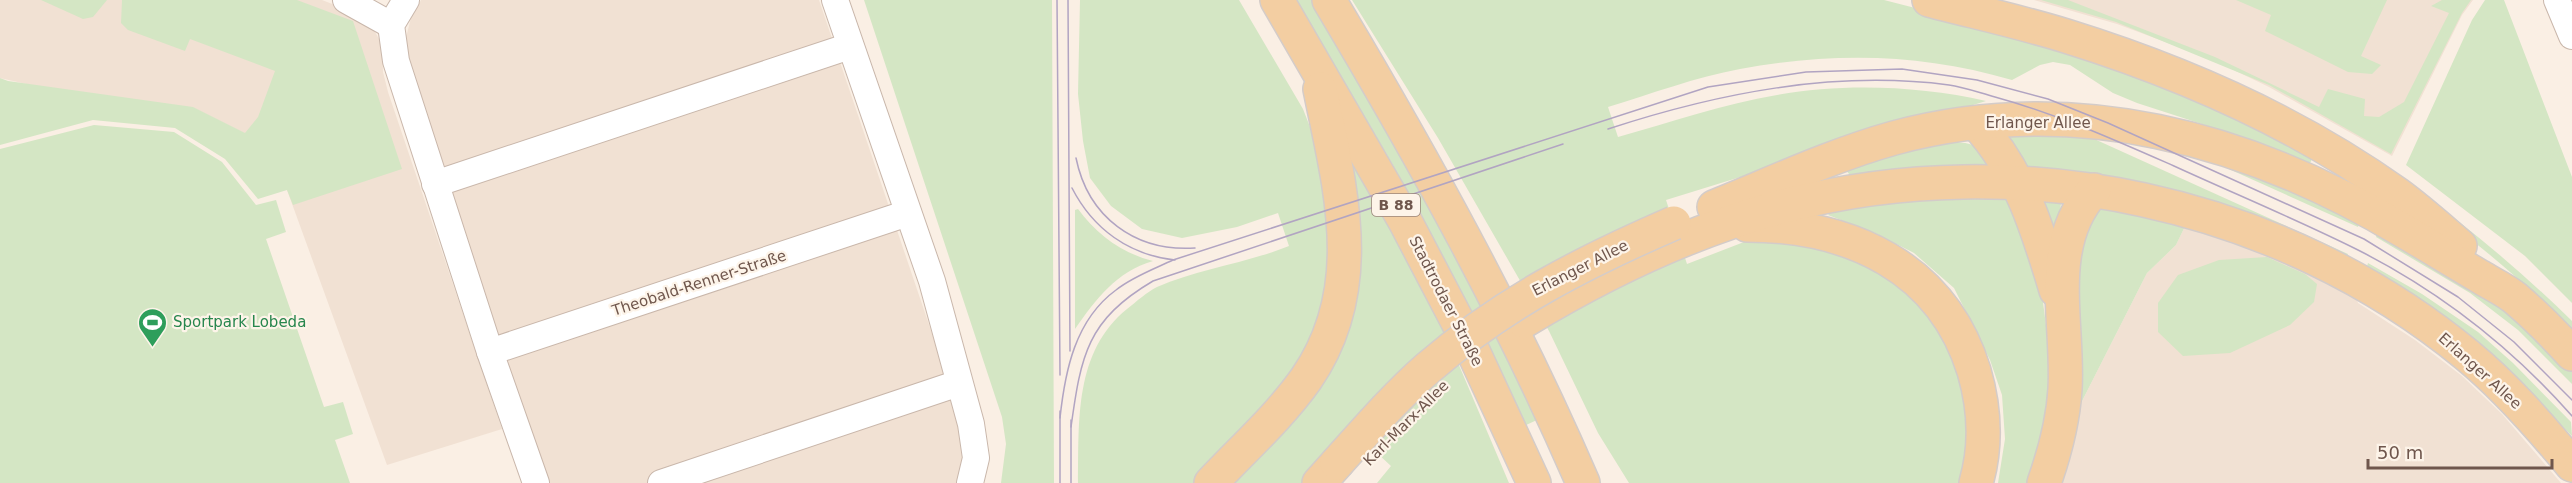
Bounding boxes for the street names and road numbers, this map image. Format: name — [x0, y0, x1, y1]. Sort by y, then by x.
street label: Erlanger Allee — [1985, 114, 2091, 132]
road number: B 88 — [1372, 194, 1420, 216]
street label: Stadtrodaer Straße — [1405, 233, 1487, 369]
street label: Erlanger Allee — [1529, 236, 1631, 300]
street label: Theobald-Renner-Straße — [609, 246, 788, 320]
street label: Erlanger Allee — [2435, 329, 2525, 413]
street label: Karl-Marx-Allee — [1360, 377, 1452, 469]

